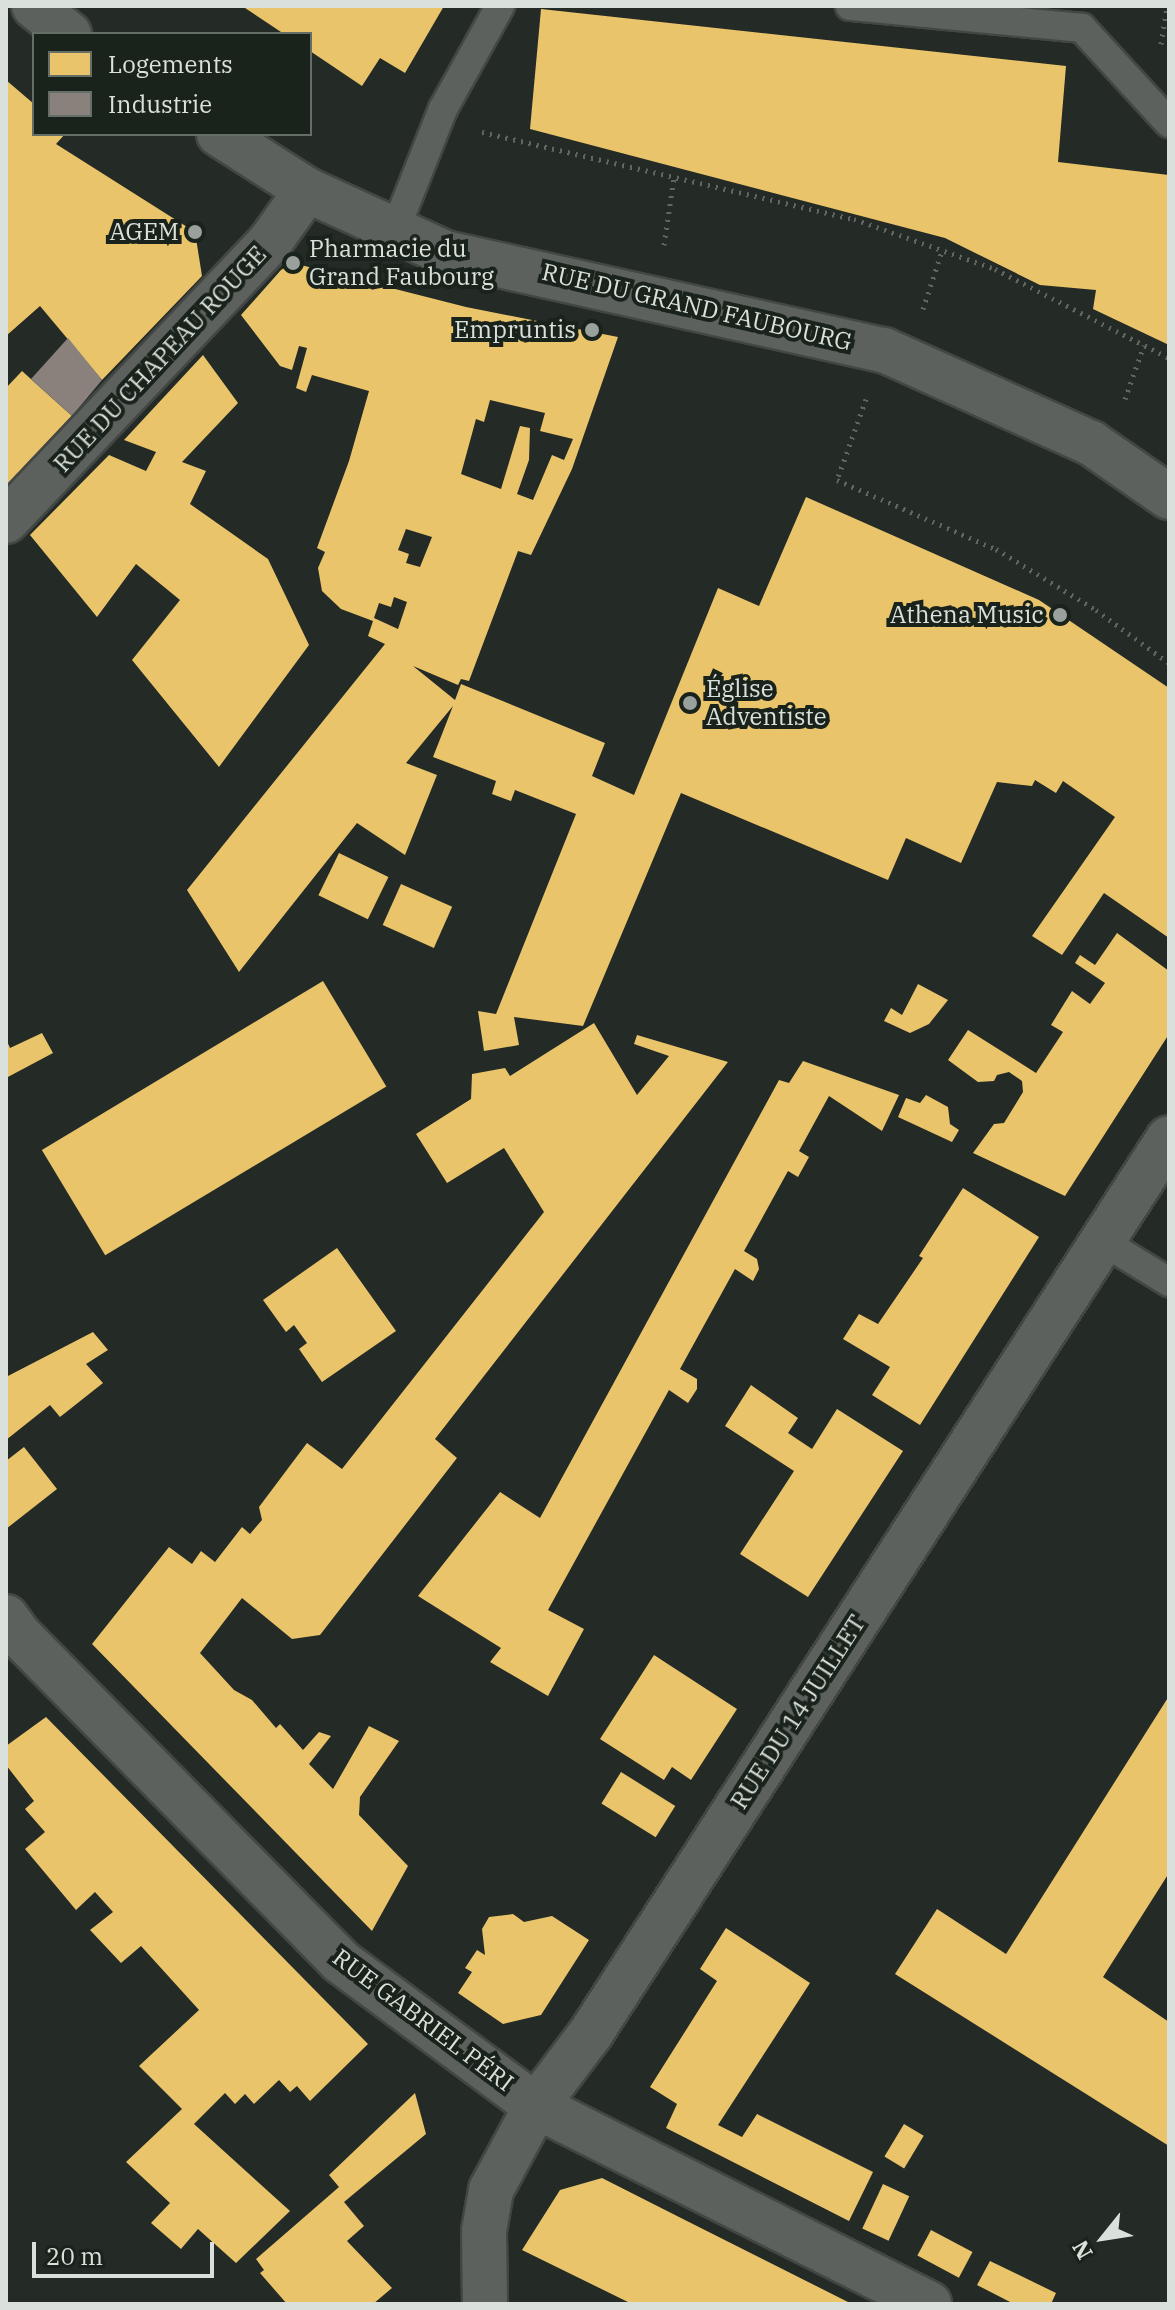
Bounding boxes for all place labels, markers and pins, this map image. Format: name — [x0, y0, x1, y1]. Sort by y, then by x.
place label: AGEM — [110, 218, 179, 246]
marker: AGEM — [186, 223, 204, 241]
place label: Pharmacie du Grand Faubourg — [309, 235, 494, 291]
marker: Pharmacie du Grand Faubourg — [284, 254, 302, 272]
place label: Empruntis — [454, 316, 576, 344]
marker: Empruntis — [583, 321, 601, 339]
place label: Athena Music — [890, 601, 1044, 629]
marker: Athena Music — [1051, 606, 1069, 624]
place label: Église Adventiste — [706, 675, 827, 731]
marker: Église Adventiste — [681, 694, 699, 712]

